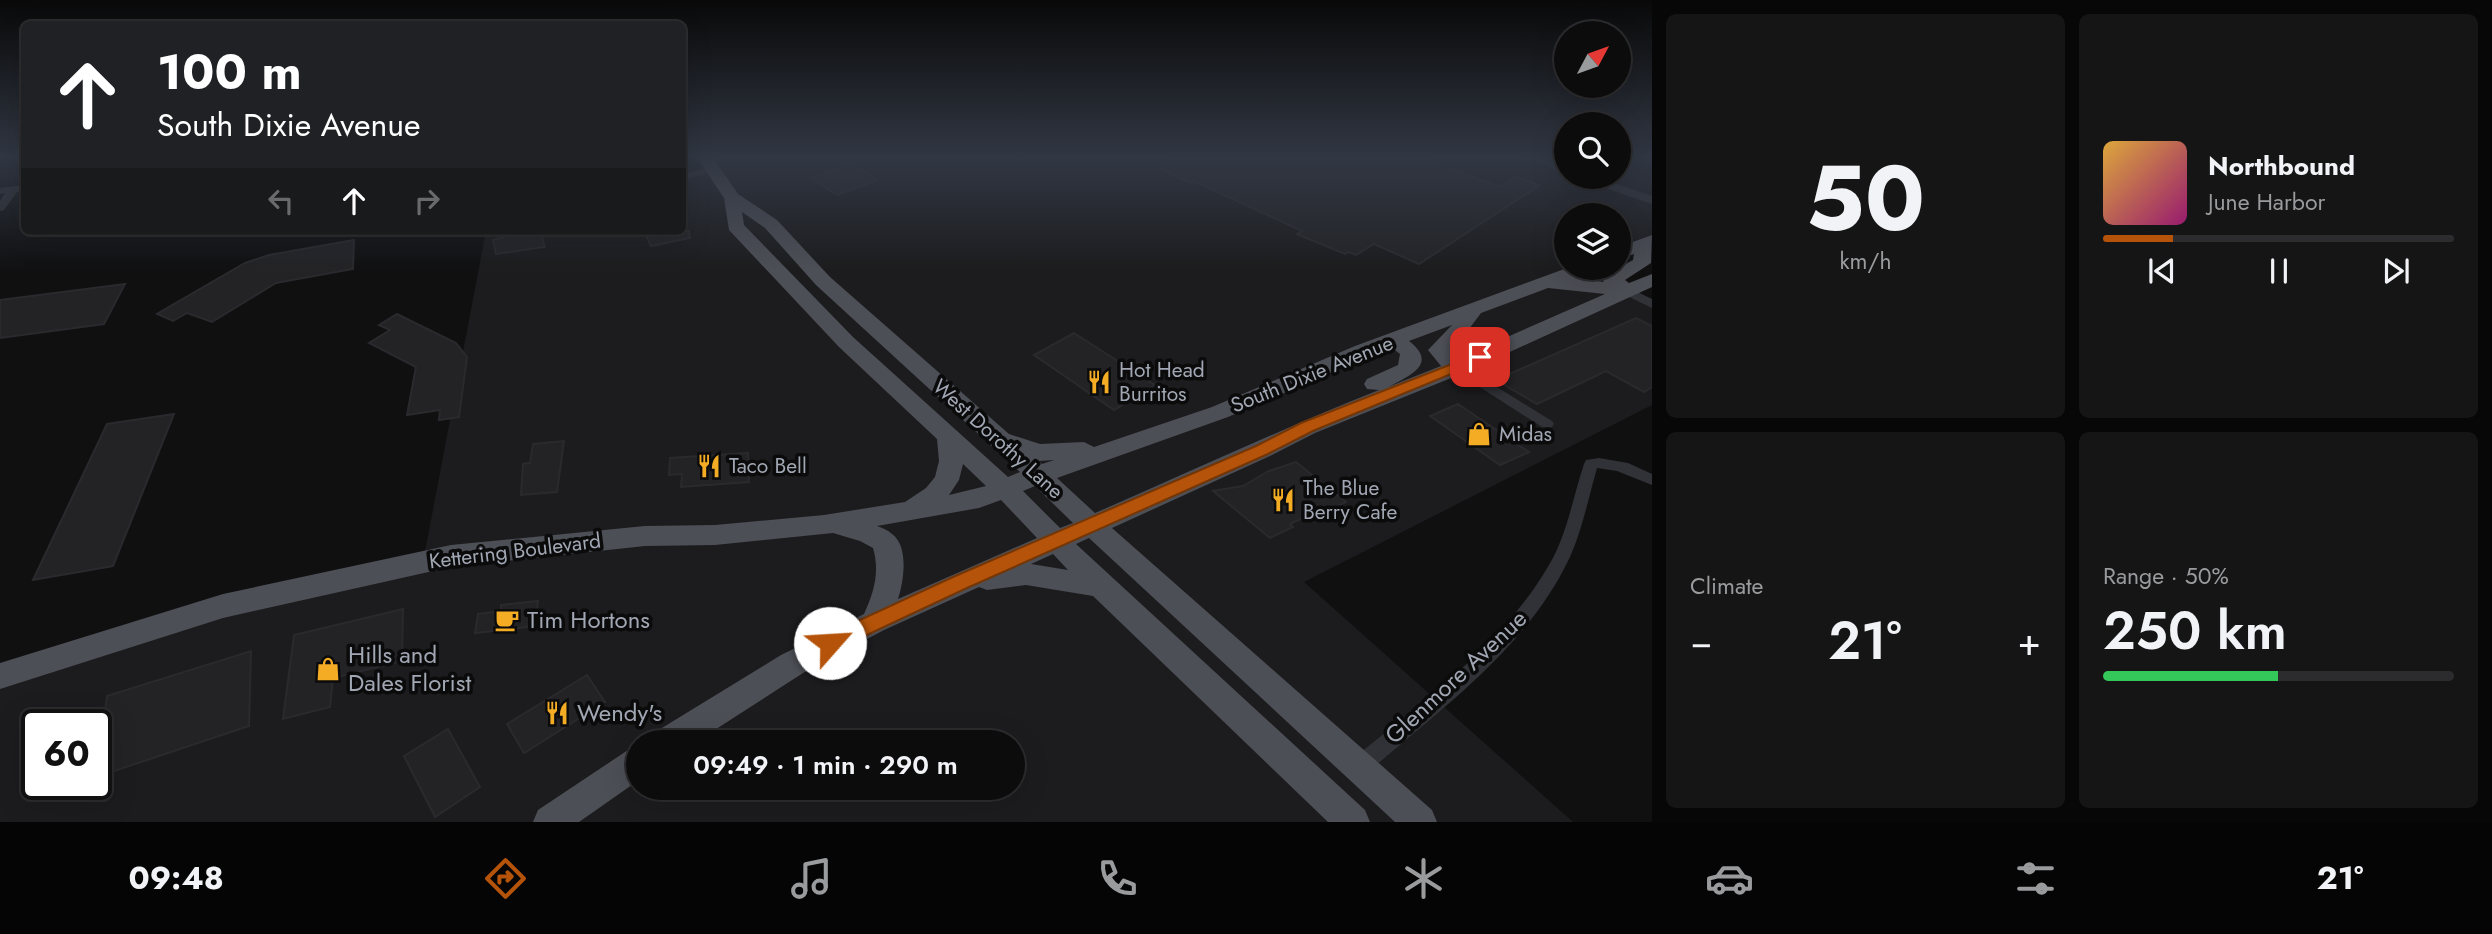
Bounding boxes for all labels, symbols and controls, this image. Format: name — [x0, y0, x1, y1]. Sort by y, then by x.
north arrow — [1554, 21, 1631, 98]
map controls — [1554, 21, 1631, 280]
text: 100 m — [157, 37, 302, 107]
icon: ahead — [42, 49, 133, 140]
text: South Dixie Avenue — [157, 102, 421, 148]
button: search — [1554, 112, 1631, 189]
text: 50 — [1806, 133, 1925, 264]
text: Northbound — [2208, 147, 2355, 185]
icon: left — [262, 182, 300, 220]
icon: ahead — [335, 182, 373, 220]
icon: right — [408, 182, 446, 220]
text: June Harbor — [2208, 185, 2325, 219]
button: layers — [1554, 203, 1631, 280]
text: km/h — [1840, 244, 1891, 278]
icon: previous — [2143, 252, 2181, 290]
icon: pause — [2260, 252, 2298, 290]
icon: next — [2377, 252, 2415, 290]
pin — [1450, 327, 1510, 387]
street label: South Dixie Avenue — [1226, 328, 1398, 420]
icon: arrive — [1461, 338, 1499, 376]
place label: Hot Head Burritos — [1119, 355, 1205, 409]
restaurant icon: Hot Head Burritos — [1085, 368, 1113, 396]
street label: West Dorothy Lane — [926, 372, 1070, 506]
place label: Midas — [1499, 419, 1552, 449]
shop icon: Midas — [1465, 420, 1493, 448]
place label: Taco Bell — [729, 451, 807, 481]
restaurant icon: Taco Bell — [695, 452, 723, 480]
place label: The Blue Berry Cafe — [1303, 473, 1398, 527]
restaurant icon: The Blue Berry Cafe — [1269, 486, 1297, 514]
street label: Kettering Boulevard — [427, 526, 603, 576]
text: Range · 50% — [2103, 559, 2229, 593]
text: Climate — [1690, 569, 1763, 603]
text: 250 km — [2103, 593, 2287, 669]
street label: Glenmore Avenue — [1377, 601, 1535, 752]
place label: Tim Hortons — [527, 602, 650, 637]
text: 21° — [1828, 603, 1902, 679]
cafe icon: Tim Hortons — [493, 606, 521, 634]
position arrow — [793, 606, 867, 680]
text: − — [1690, 614, 1712, 669]
text: + — [2018, 614, 2041, 669]
place label: Hills and Dales Florist — [348, 637, 471, 700]
shop icon: Hills and Dales Florist — [314, 655, 342, 683]
place label: Wendy's — [577, 695, 662, 730]
restaurant icon: Wendy's — [543, 699, 571, 727]
speed limit sign: 60 — [21, 709, 112, 800]
text: 09:49 · 1 min · 290 m — [693, 746, 958, 784]
icon: directions — [481, 854, 530, 903]
icon: music — [787, 854, 836, 903]
icon: phone — [1093, 854, 1142, 903]
icon: climate — [1399, 854, 1448, 903]
icon: car — [1705, 854, 1754, 903]
icon: filters — [2011, 854, 2060, 903]
text: 09:48 — [128, 855, 224, 901]
text: 21° — [2317, 855, 2363, 901]

